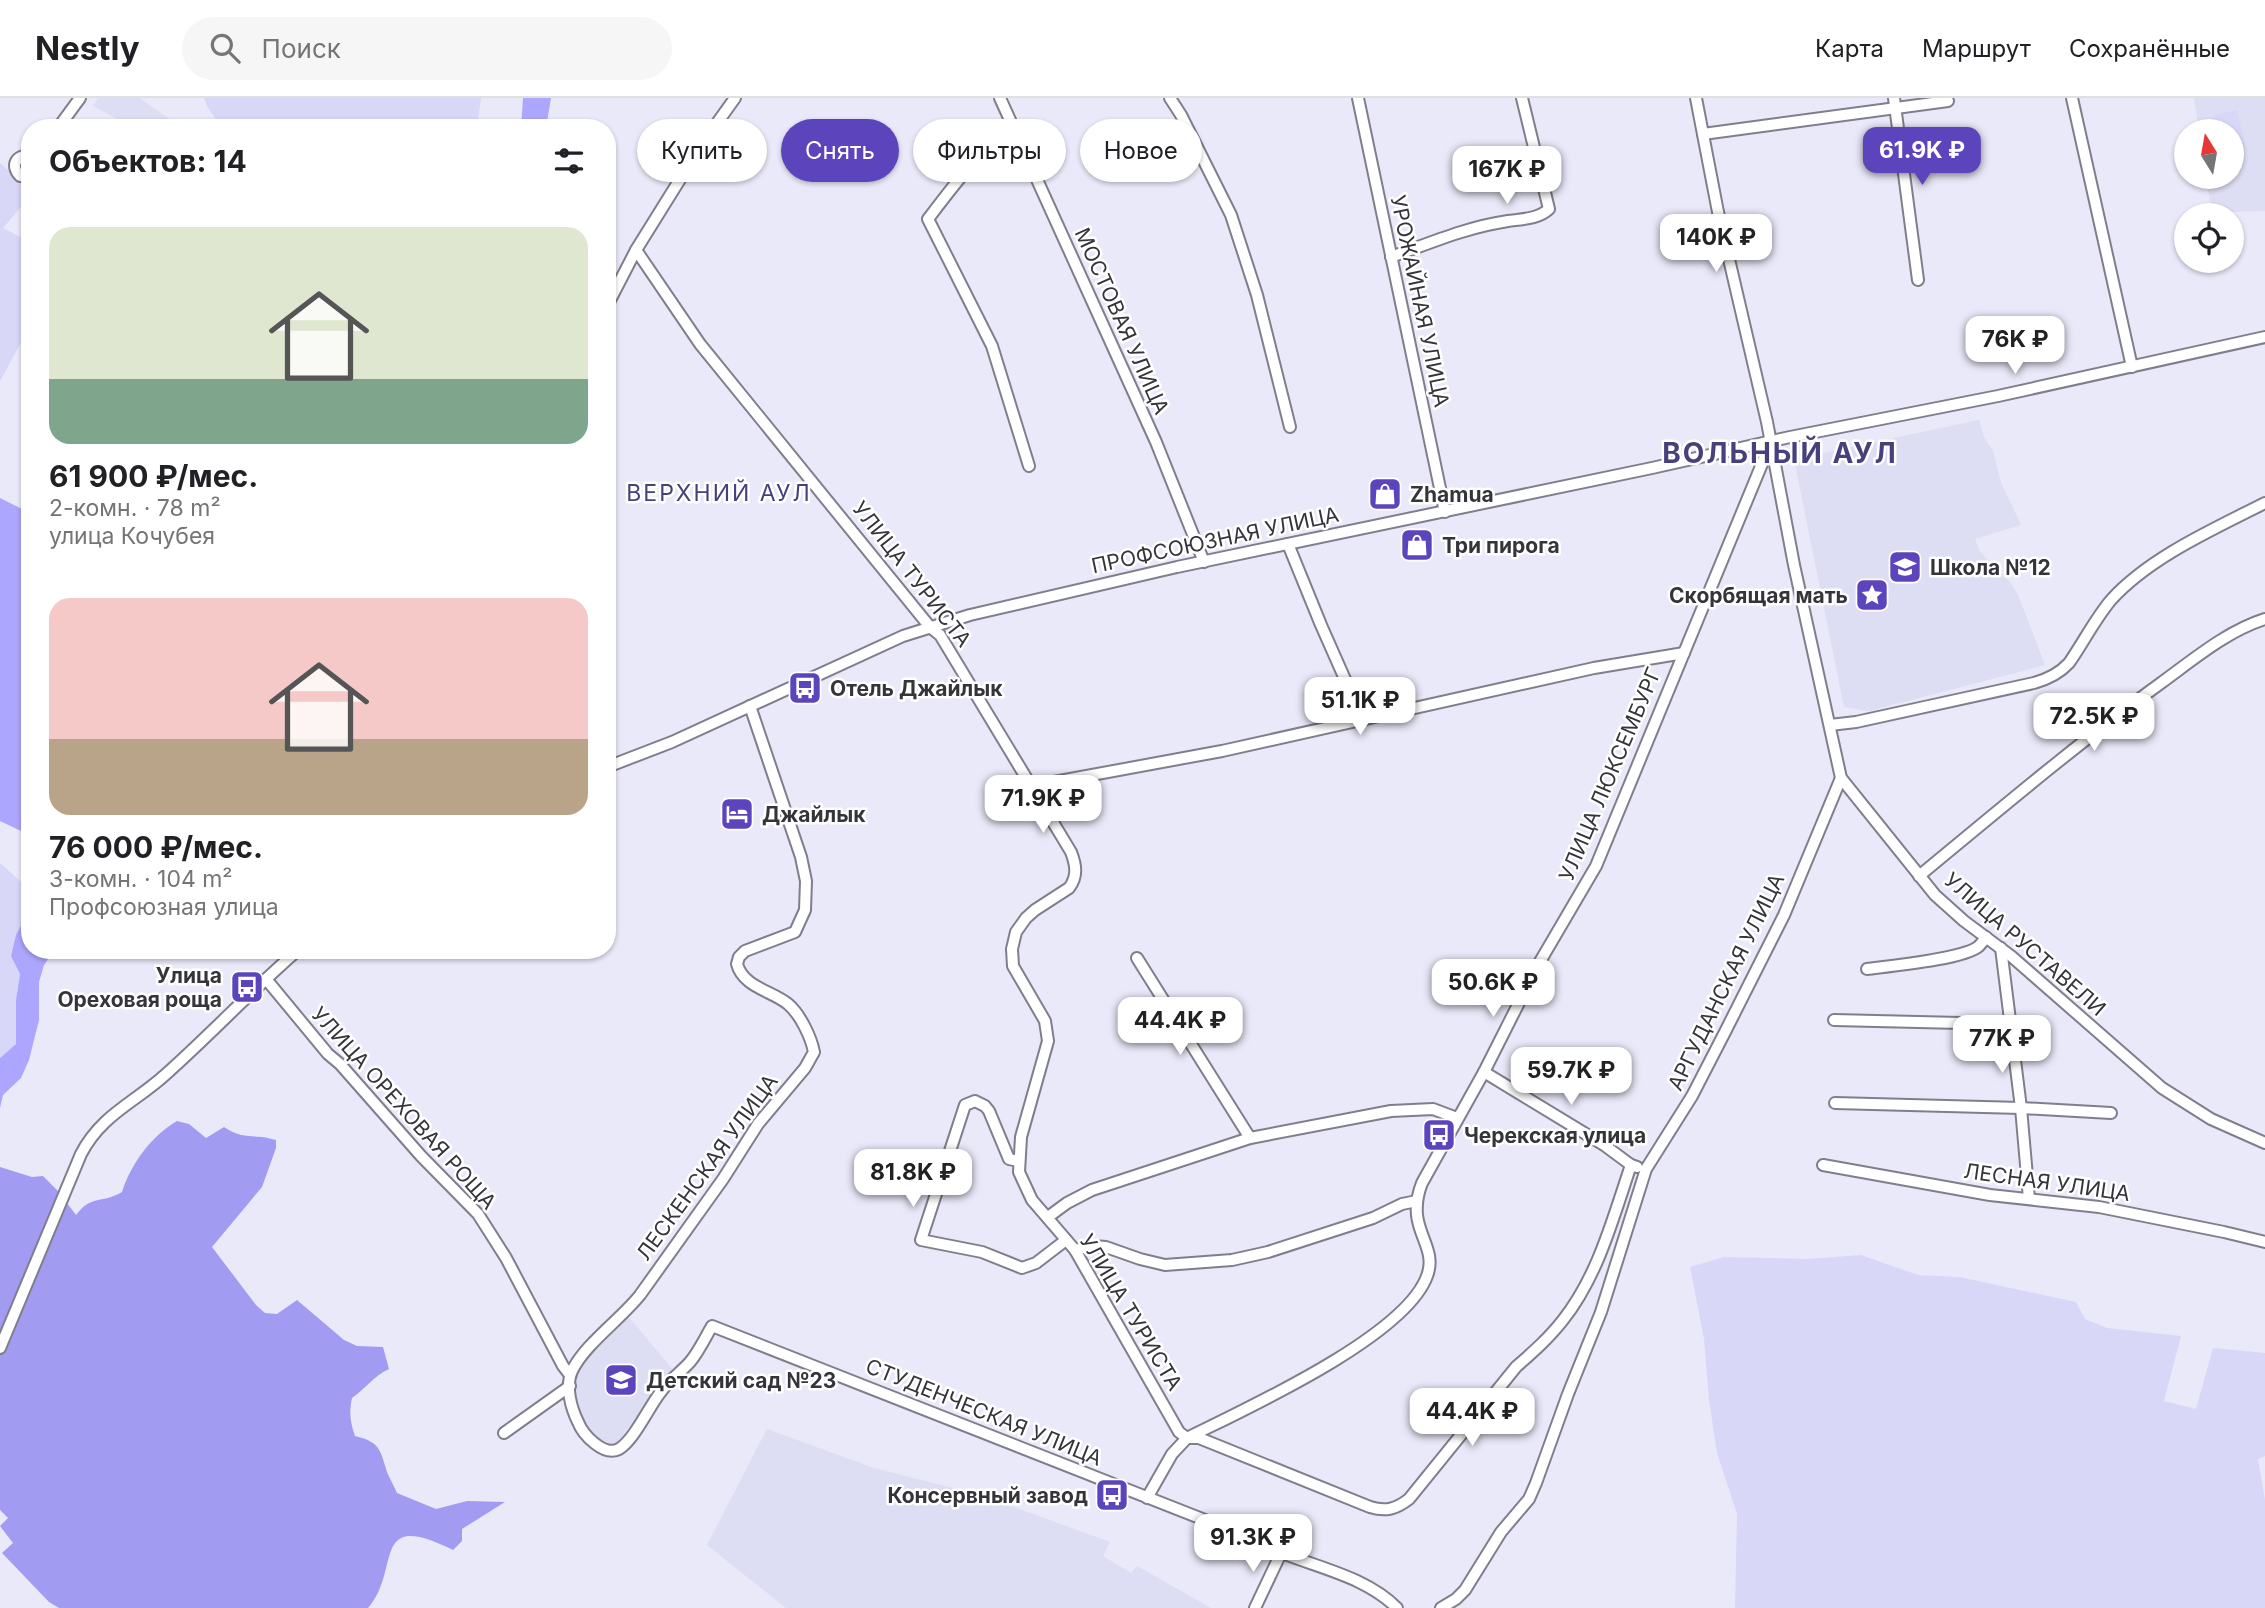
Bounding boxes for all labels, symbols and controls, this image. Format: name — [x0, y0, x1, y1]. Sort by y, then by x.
search box — [182, 17, 672, 80]
text: Nestly — [35, 28, 140, 68]
icon: search — [206, 29, 244, 67]
text: Поиск — [262, 33, 341, 64]
text: Карта — [1815, 34, 1884, 63]
text: Маршрут — [1922, 34, 2031, 63]
text: Сохранённые — [2069, 34, 2230, 63]
chip: Купить — [637, 119, 767, 182]
chip: Снять — [781, 119, 899, 182]
chip: Фильтры — [913, 119, 1066, 182]
chip: Новое — [1080, 119, 1202, 182]
north arrow — [2174, 119, 2244, 189]
map controls — [2174, 119, 2244, 273]
pin: 61.9K ₽ — [1857, 127, 1987, 187]
text: 61.9K ₽ — [1879, 136, 1965, 164]
icon: filters — [550, 142, 588, 180]
text: Объектов: 14 — [49, 143, 247, 179]
pin: 167K ₽ — [1450, 146, 1564, 206]
text: 167K ₽ — [1468, 155, 1546, 183]
street label: УРОЖАЙНАЯ УЛИЦА — [1385, 193, 1456, 409]
button: locate — [2174, 203, 2244, 273]
pin: 140K ₽ — [1659, 214, 1773, 274]
text: 140K ₽ — [1676, 223, 1756, 251]
street label: МОСТОВАЯ УЛИЦА — [1070, 224, 1174, 418]
icon: home — [256, 273, 382, 399]
pin: 76K ₽ — [1966, 316, 2064, 376]
text: 76K ₽ — [1981, 325, 2049, 353]
district label: ВОЛЬНЫЙ АУЛ — [1662, 435, 1898, 470]
text: 61 900 ₽/мес. — [49, 458, 258, 494]
shop icon: Zhamua — [1366, 475, 1404, 513]
district label: ВЕРХНИЙ АУЛ — [626, 479, 812, 507]
place label: Zhamua — [1410, 482, 1494, 507]
text: 2-комн. · 78 m² — [49, 494, 221, 522]
street label: УЛИЦА ТУРИСТА — [847, 496, 977, 652]
street label: ПРОФСОЮЗНАЯ УЛИЦА — [1089, 502, 1341, 578]
text: улица Кочубея — [49, 522, 215, 550]
shop icon: Три пирога — [1398, 526, 1436, 564]
place label: Три пирога — [1442, 533, 1560, 558]
school or university icon: Школа №12 — [1886, 548, 1924, 586]
place label: Школа №12 — [1930, 555, 2051, 580]
place icon: Скорбящая мать — [1853, 576, 1891, 614]
place label: Скорбящая мать — [1669, 583, 1848, 608]
icon: home — [256, 644, 382, 770]
street label: УЛИЦА ЛЮКСЕМБУРГ — [1554, 663, 1666, 885]
bus stop icon: Отель Джайлык — [786, 669, 824, 707]
place label: Отель Джайлык — [830, 676, 1003, 701]
pin: 51.1K ₽ — [1295, 678, 1425, 737]
text: 51.1K ₽ — [1320, 686, 1400, 714]
pin: 72.5K ₽ — [2029, 694, 2159, 753]
text: 72.5K ₽ — [2049, 702, 2139, 730]
pin: 71.9K ₽ — [978, 776, 1108, 835]
text: 71.9K ₽ — [1001, 784, 1085, 812]
hotel icon: Джайлык — [718, 795, 756, 833]
place label: Джайлык — [762, 802, 866, 827]
text: 76 000 ₽/мес. — [49, 829, 263, 865]
text: 3-комн. · 104 m² — [49, 865, 233, 893]
street label: УЛИЦА РУСТАВЕЛИ — [1939, 867, 2111, 1021]
street label: АРГУДАНСКАЯ УЛИЦА — [1663, 869, 1789, 1095]
text: Профсоюзная улица — [49, 893, 279, 921]
pin: 50.6K ₽ — [1428, 960, 1558, 1019]
place label: Улица Ореховая роща — [57, 963, 222, 1012]
bus stop icon: Улица Ореховая роща — [228, 968, 266, 1006]
text: 50.6K ₽ — [1448, 968, 1538, 996]
pin: 44.4K ₽ — [1115, 998, 1245, 1057]
street label: УЛИЦА ОРЕХОВАЯ РОЩА — [306, 1002, 502, 1214]
text: 44.4K ₽ — [1134, 1006, 1226, 1034]
pin: 77K ₽ — [1953, 1016, 2051, 1075]
text: 77K ₽ — [1969, 1024, 2035, 1052]
pin: 59.7K ₽ — [1506, 1048, 1636, 1107]
text: 59.7K ₽ — [1527, 1056, 1615, 1084]
street label: ЛЕСКЕНСКАЯ УЛИЦА — [631, 1069, 783, 1265]
bus stop icon: Черекская улица — [1420, 1116, 1458, 1154]
place label: Черекская улица — [1464, 1123, 1646, 1148]
pin: 81.8K ₽ — [848, 1150, 978, 1209]
text: 81.8K ₽ — [870, 1158, 956, 1186]
street label: ЛЕСНАЯ УЛИЦА — [1962, 1158, 2132, 1206]
street label: УЛИЦА ТУРИСТА — [1074, 1229, 1188, 1395]
street label: СТУДЕНЧЕСКАЯ УЛИЦА — [862, 1353, 1106, 1471]
school or university icon: Детский сад №23 — [602, 1361, 640, 1399]
place label: Детский сад №23 — [646, 1368, 836, 1393]
pin: 44.4K ₽ — [1407, 1388, 1537, 1448]
text: 44.4K ₽ — [1426, 1397, 1518, 1425]
bus stop icon: Консервный завод — [1093, 1476, 1131, 1514]
place label: Консервный завод — [887, 1483, 1088, 1508]
pin: 91.3K ₽ — [1188, 1514, 1318, 1574]
text: 91.3K ₽ — [1210, 1523, 1296, 1551]

